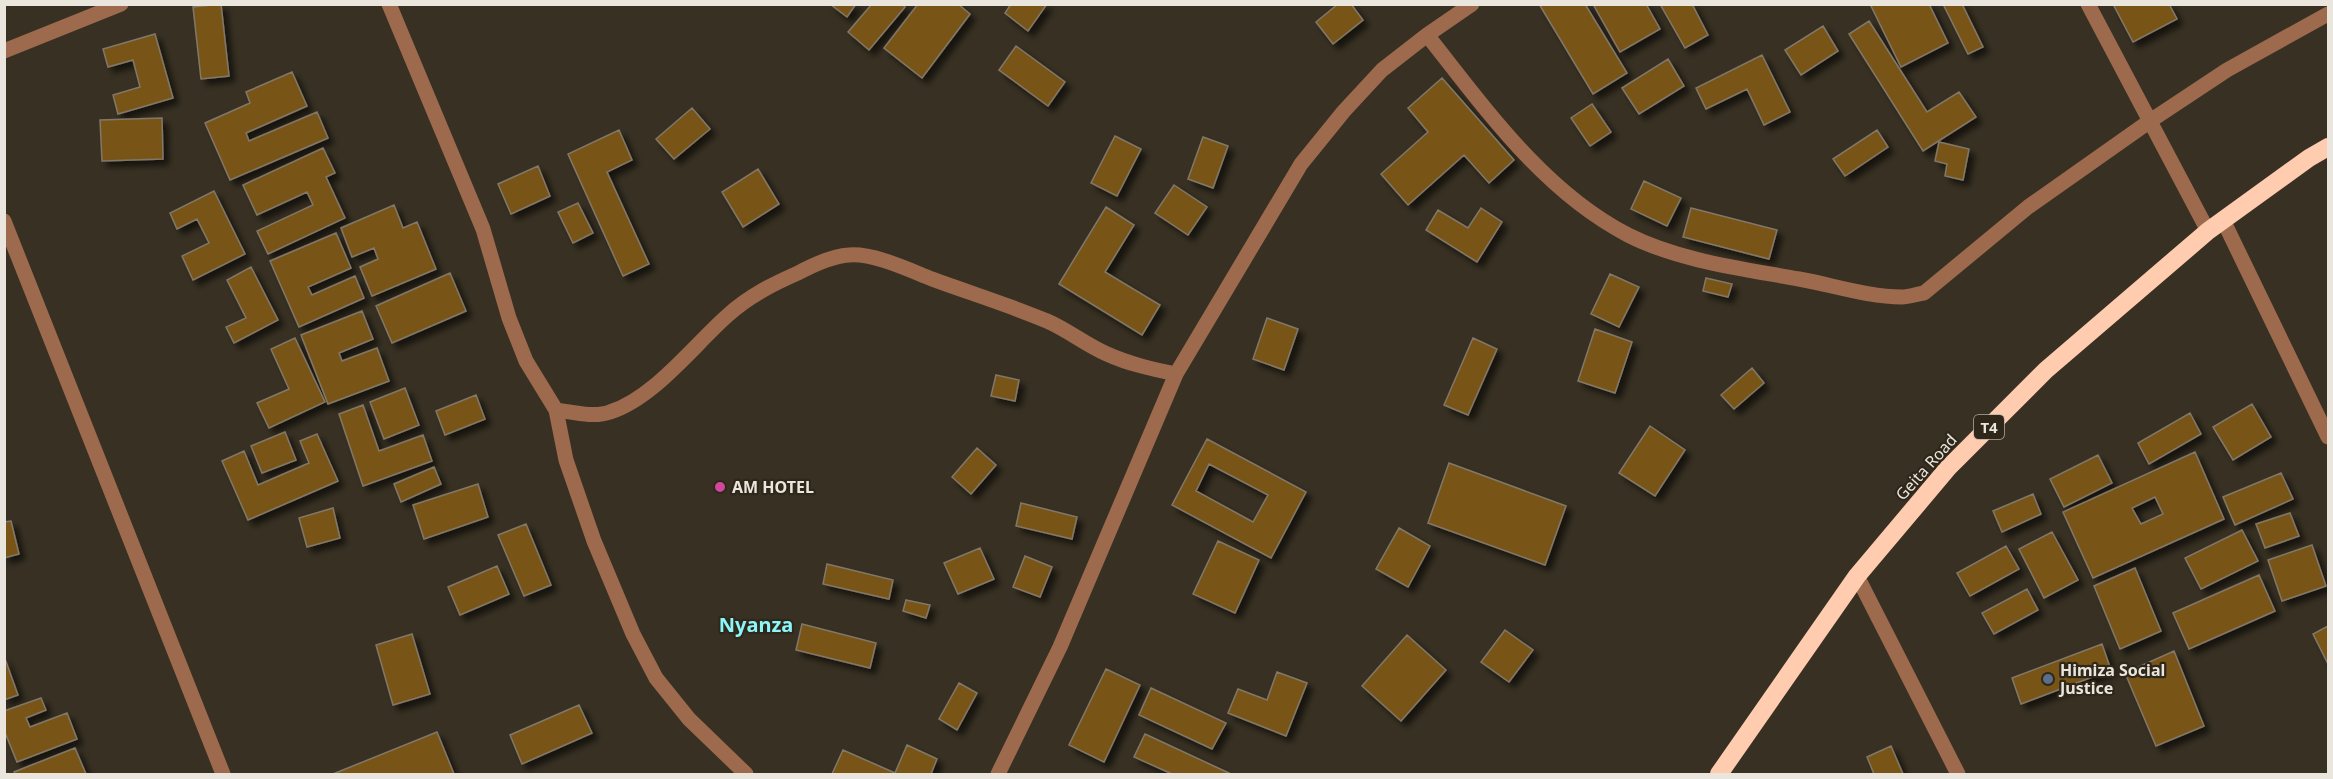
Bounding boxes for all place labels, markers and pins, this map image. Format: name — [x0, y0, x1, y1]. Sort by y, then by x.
place label: AM HOTEL — [732, 476, 814, 498]
marker: AM HOTEL — [713, 480, 727, 494]
place label: Himiza Social Justice — [2058, 659, 2165, 699]
marker: Himiza Social Justice — [2041, 672, 2055, 686]

